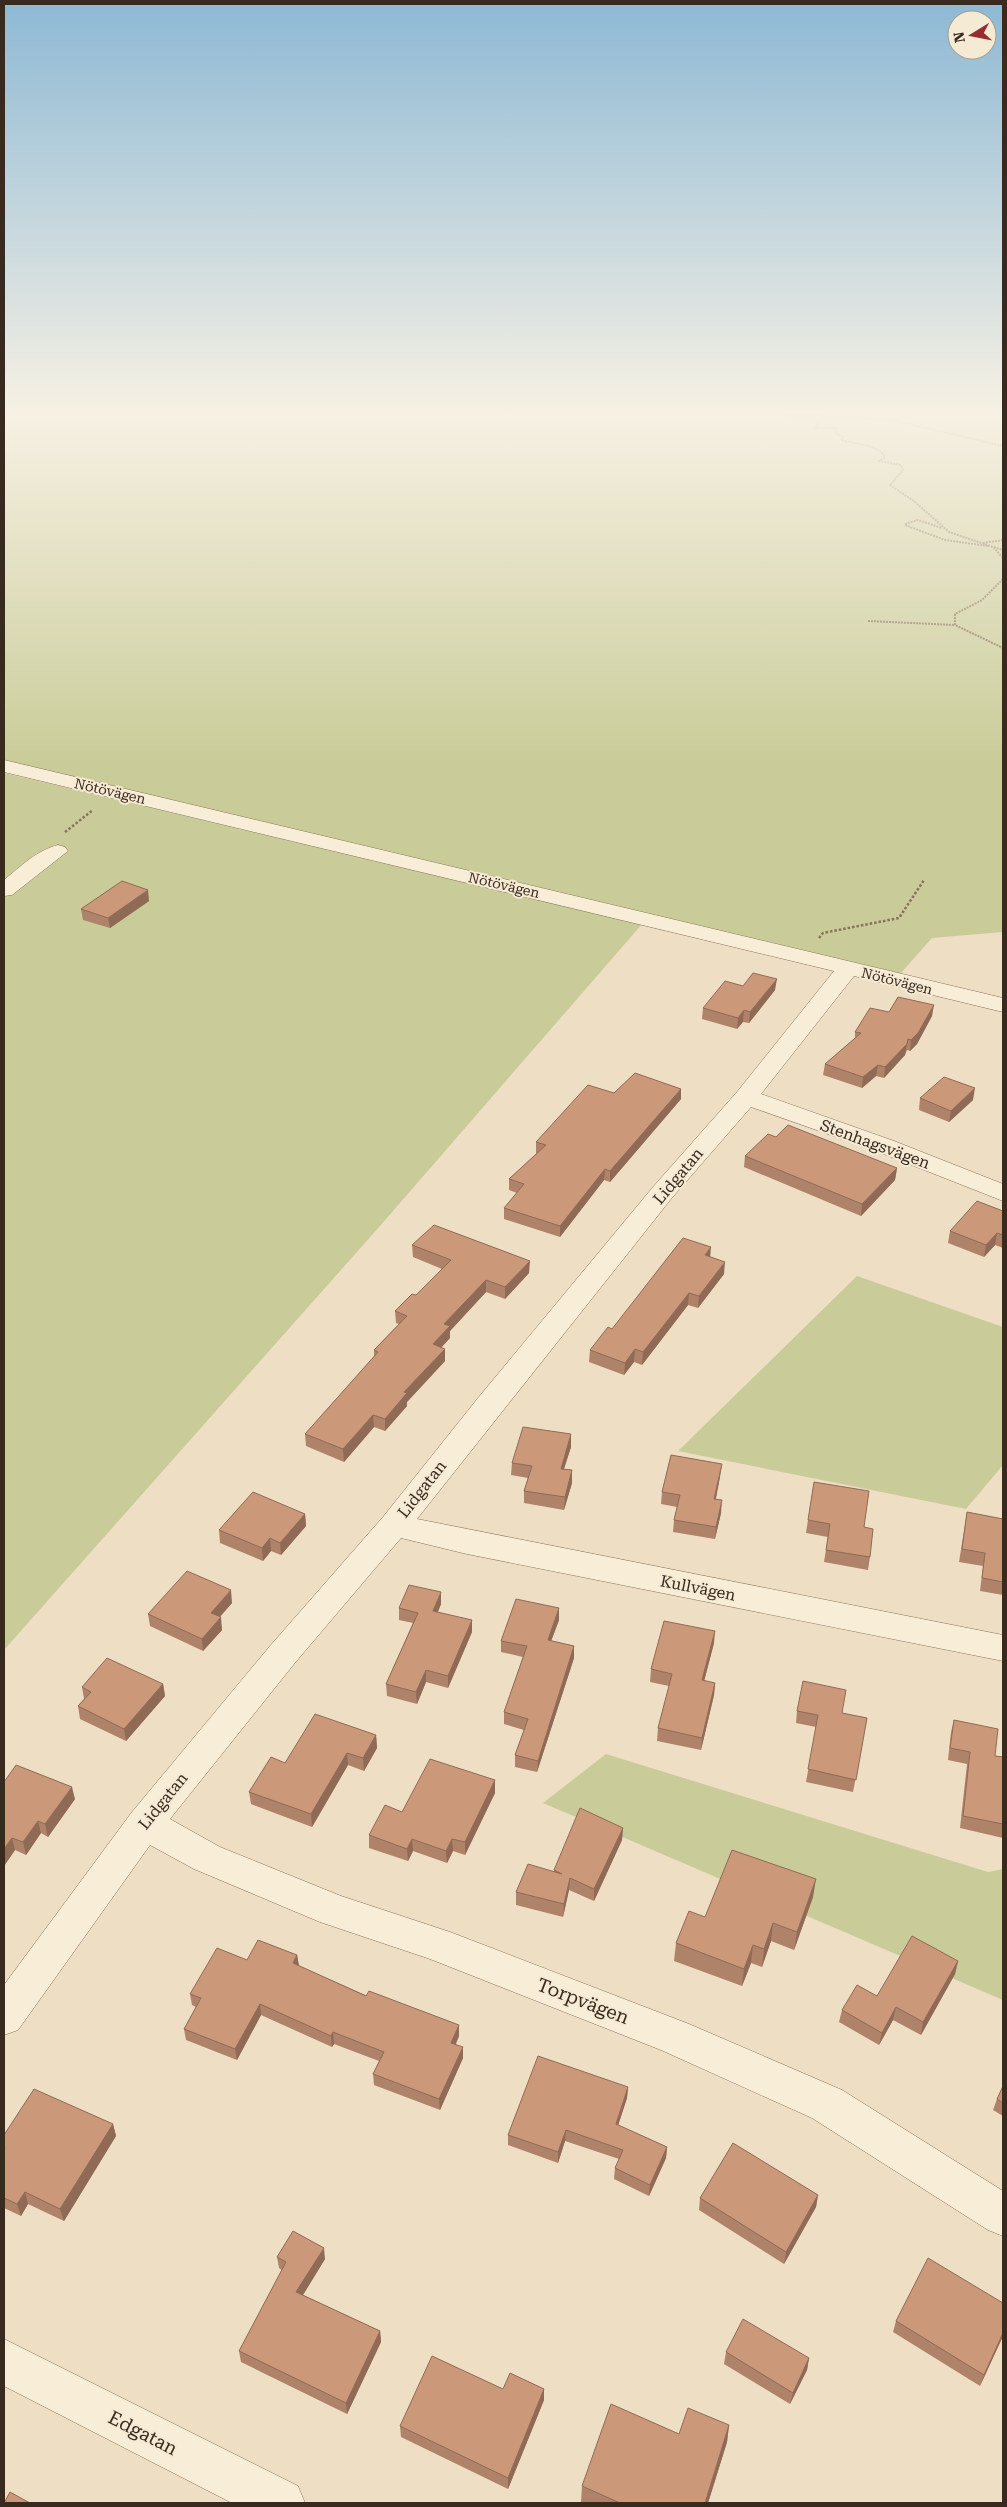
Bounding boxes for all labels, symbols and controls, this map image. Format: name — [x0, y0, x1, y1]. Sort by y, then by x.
north arrow — [947, 10, 997, 60]
text: N — [950, 30, 968, 44]
street label: Nötövägen — [73, 775, 147, 807]
street label: Nötövägen — [467, 869, 541, 901]
street label: Nötövägen — [860, 964, 934, 998]
street label: Stenhagsvägen — [818, 1115, 932, 1173]
street label: Lidgatan — [649, 1144, 707, 1208]
street label: Lidgatan — [394, 1457, 450, 1521]
street label: Kullvägen — [659, 1571, 737, 1605]
street label: Lidgatan — [134, 1769, 192, 1833]
street label: Torpvägen — [534, 1973, 632, 2029]
street label: Edgatan — [105, 2406, 181, 2460]

